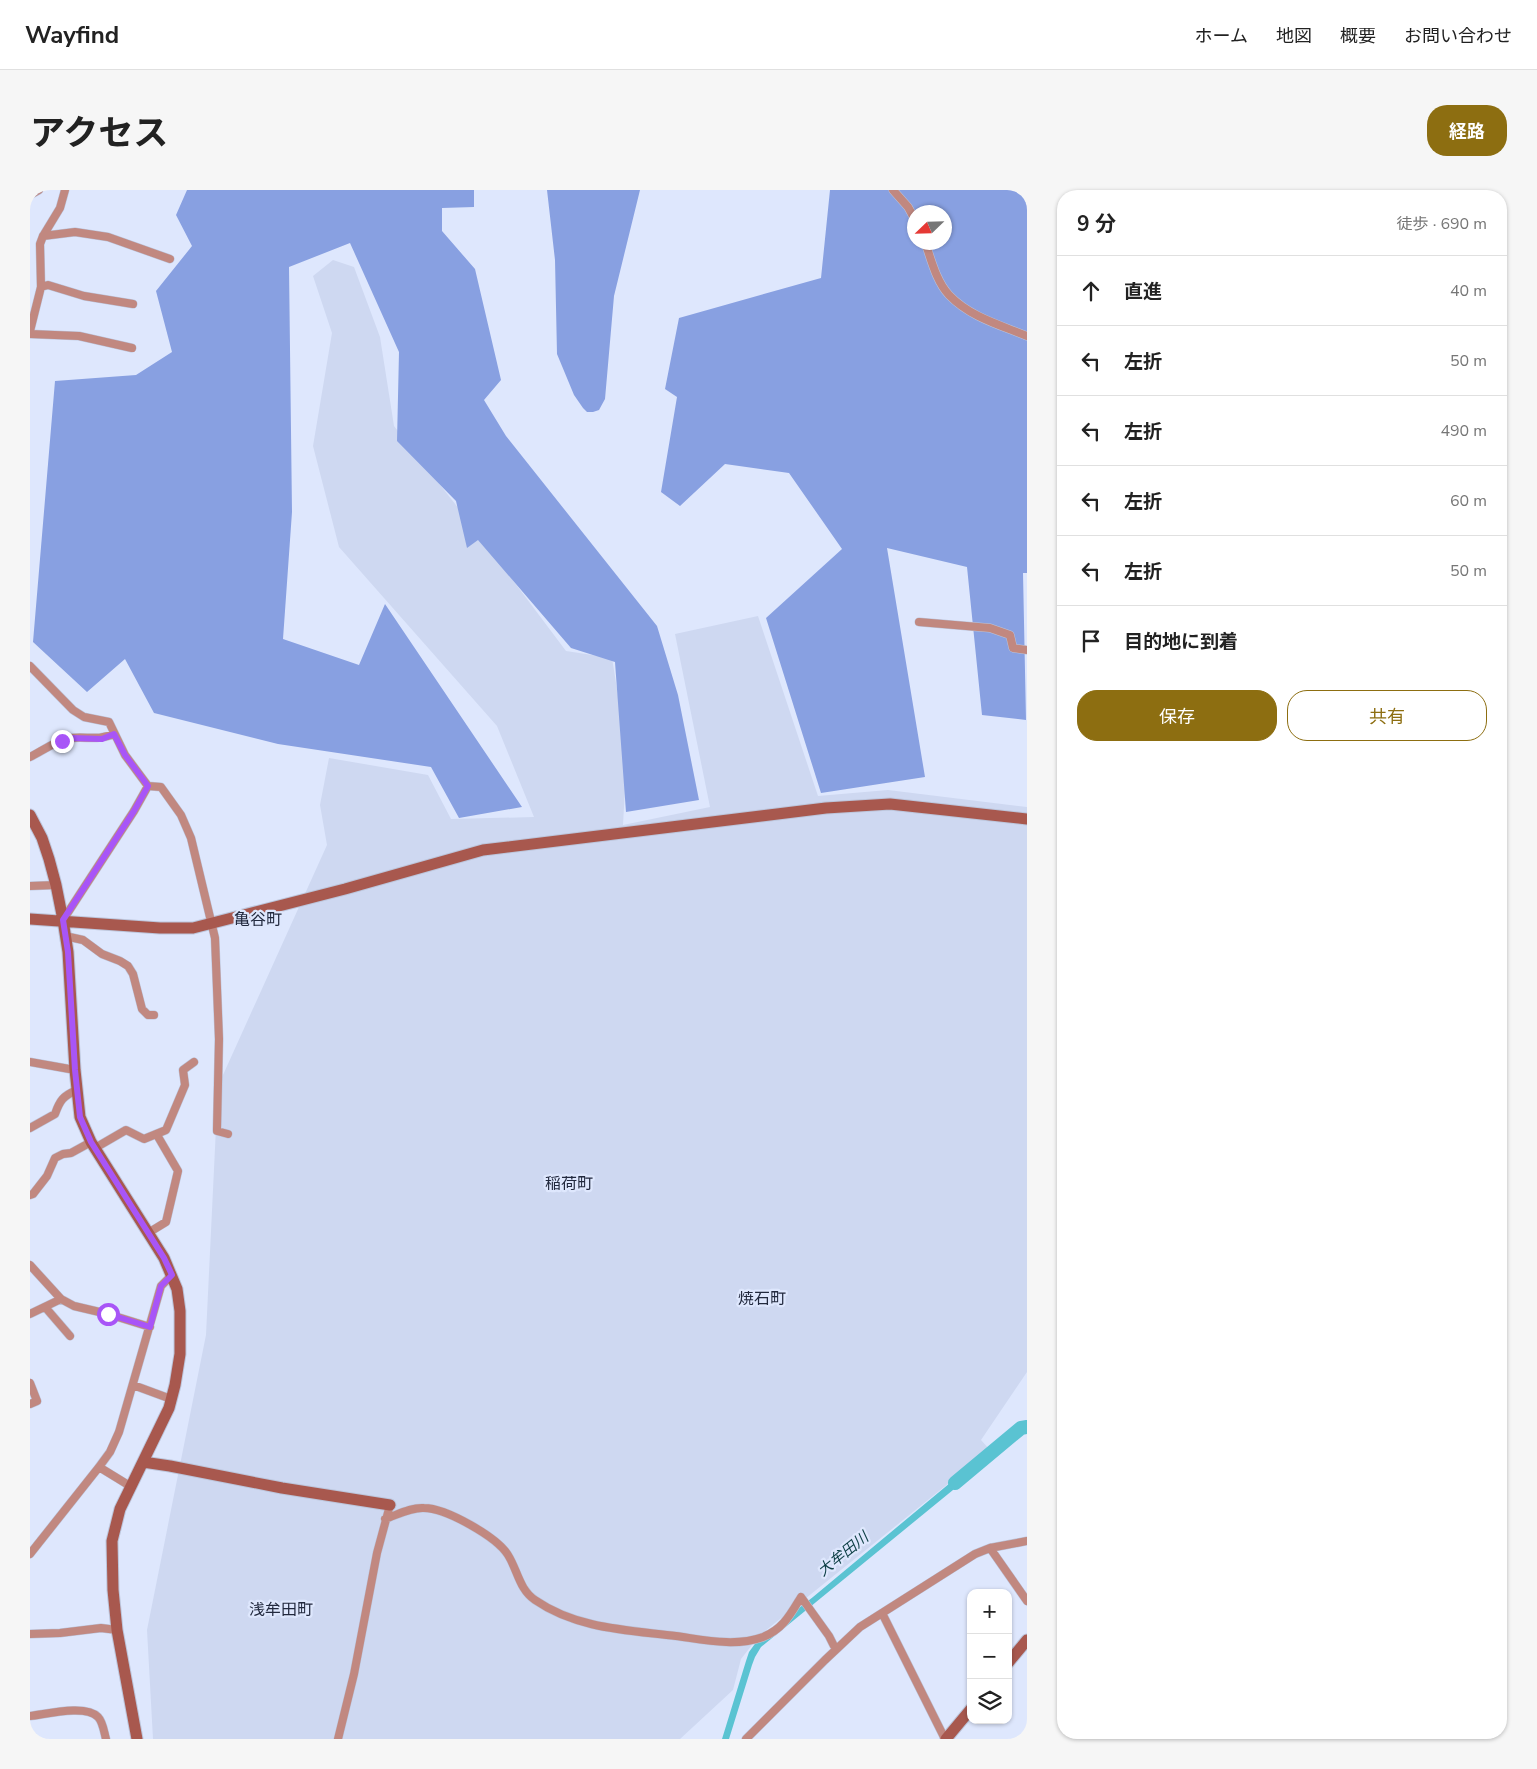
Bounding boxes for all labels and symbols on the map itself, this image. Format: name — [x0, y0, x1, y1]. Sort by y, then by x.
north arrow — [907, 205, 952, 250]
route end — [51, 730, 74, 753]
district label: 亀谷町 — [234, 909, 282, 931]
district label: 稲荷町 — [545, 1173, 593, 1195]
district label: 焼石町 — [738, 1288, 786, 1310]
route start — [97, 1303, 120, 1326]
water label: 大牟田川 — [813, 1526, 874, 1581]
district label: 浅牟田町 — [249, 1599, 313, 1621]

